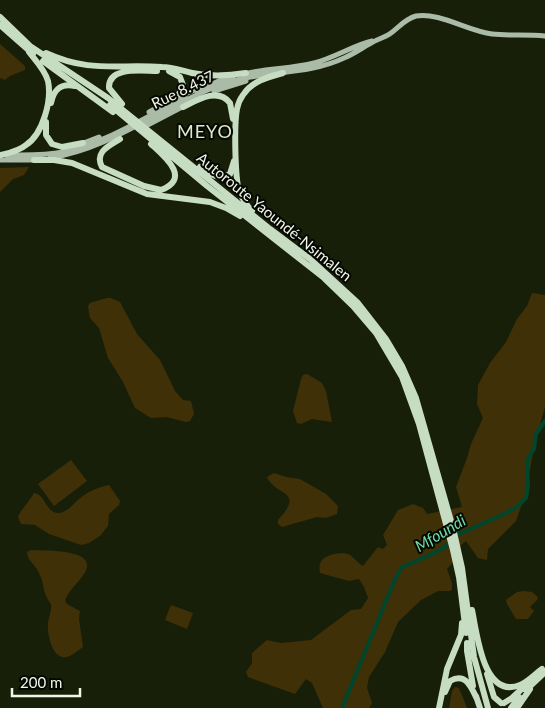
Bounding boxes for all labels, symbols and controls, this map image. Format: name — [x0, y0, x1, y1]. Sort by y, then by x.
street label: Rue 8.437 — [148, 66, 217, 112]
district label: MEYO — [177, 120, 233, 142]
street label: Autoroute Yaoundé-Nsimalen — [194, 148, 356, 284]
water label: Mfoundi — [411, 510, 469, 555]
scale bar — [12, 666, 80, 698]
text: 200 m — [20, 673, 62, 691]

